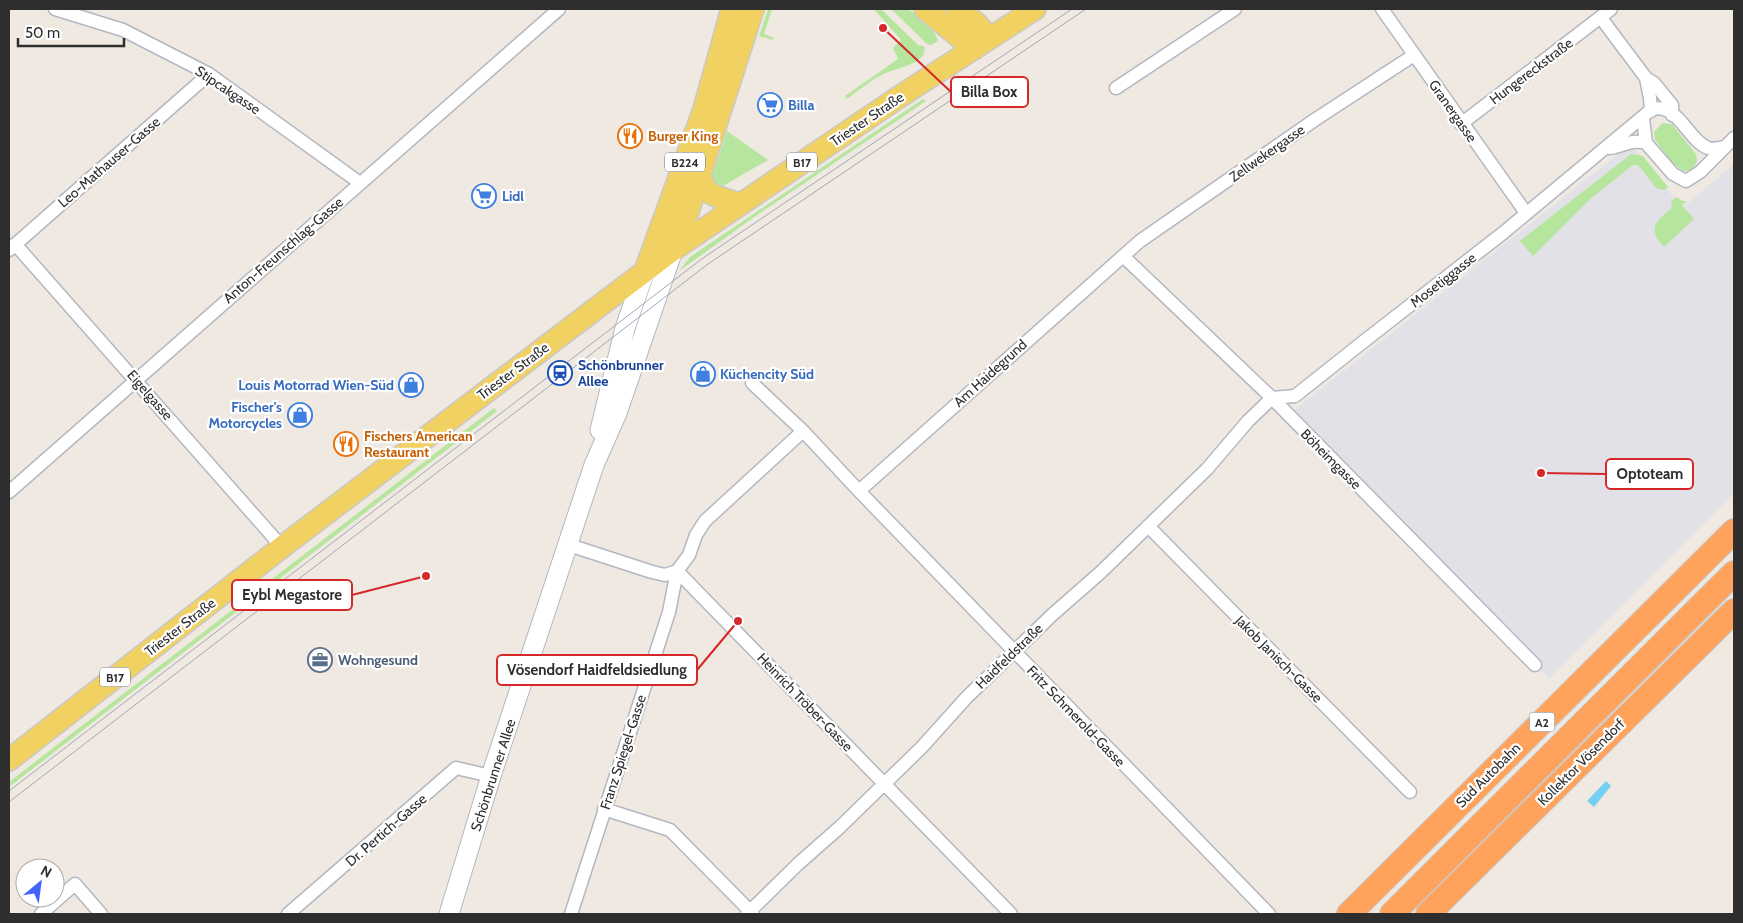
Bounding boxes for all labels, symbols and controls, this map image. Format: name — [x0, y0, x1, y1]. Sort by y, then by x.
scale bar — [18, 15, 124, 47]
text: 50 m — [25, 24, 60, 42]
street label: Hungereckstraße — [1486, 34, 1576, 108]
street label: Stipcakgasse — [192, 62, 264, 118]
street label: Granergasse — [1425, 76, 1481, 146]
callout: Billa Box — [951, 77, 1028, 107]
text: Billa Box — [961, 83, 1018, 101]
street label: Triester Straße — [827, 88, 907, 150]
supermarket icon: Billa — [757, 92, 783, 118]
place label: Billa — [788, 96, 814, 114]
street label: Leo-Mathauser-Gasse — [54, 113, 164, 211]
street label: Zellwekergasse — [1226, 120, 1308, 186]
restaurant icon: Burger King — [617, 123, 643, 149]
place label: Burger King — [648, 127, 718, 145]
road number: B224 — [665, 152, 705, 172]
road number: B17 — [787, 152, 817, 172]
supermarket icon: Lidl — [471, 183, 497, 209]
place label: Lidl — [502, 187, 524, 205]
street label: Anton-Freunschlag-Gasse — [219, 193, 347, 307]
street label: Mosetiggasse — [1406, 249, 1480, 311]
street label: Am Haidegrund — [950, 335, 1030, 411]
street label: Triester Straße — [474, 338, 552, 404]
place label: Schönbrunner Allee — [578, 356, 664, 390]
station icon: Schönbrunner Allee — [547, 360, 573, 386]
shop icon: Küchencity Süd — [690, 361, 716, 387]
place label: Küchencity Süd — [720, 365, 814, 383]
street label: Eigelgasse — [123, 366, 177, 424]
shop icon: Louis Motorrad Wien-Süd — [398, 372, 424, 398]
place label: Louis Motorrad Wien-Süd — [238, 376, 394, 394]
place label: Fischer's Motorcycles — [208, 398, 282, 432]
shop icon: Fischer's Motorcycles — [287, 402, 313, 428]
street label: Böheimgasse — [1297, 425, 1365, 493]
place label: Fischers American Restaurant — [364, 427, 473, 461]
restaurant icon: Fischers American Restaurant — [333, 431, 359, 457]
callout: Optoteam — [1606, 459, 1693, 489]
text: Optoteam — [1617, 465, 1683, 483]
callout: Eybl Megastore — [232, 580, 352, 610]
text: Eybl Megastore — [242, 586, 342, 604]
street label: Triester Straße — [141, 594, 219, 660]
street label: Jakob Janisch-Gasse — [1231, 611, 1326, 706]
street label: Haidfeldstraße — [972, 619, 1046, 693]
office icon: Wohngesund — [307, 647, 333, 673]
street label: Heinrich Tröber-Gasse — [753, 649, 857, 755]
place label: Wohngesund — [338, 651, 418, 669]
callout: Vösendorf Haidfeldsiedlung — [497, 655, 697, 685]
text: Vösendorf Haidfeldsiedlung — [507, 661, 687, 679]
street label: Fritz Schmerold-Gasse — [1023, 662, 1129, 770]
road number: B17 — [100, 668, 130, 686]
street label: Franz Spiegel-Gasse — [596, 692, 650, 812]
road number: A2 — [1530, 712, 1554, 732]
street label: Kollektor Vösendorf — [1534, 714, 1629, 809]
street label: Schönbrunner Allee — [466, 717, 520, 833]
street label: Süd Autobahn — [1452, 739, 1524, 811]
street label: Dr. Pertich-Gasse — [342, 790, 430, 870]
north arrow — [15, 858, 65, 908]
text: N — [38, 861, 55, 882]

